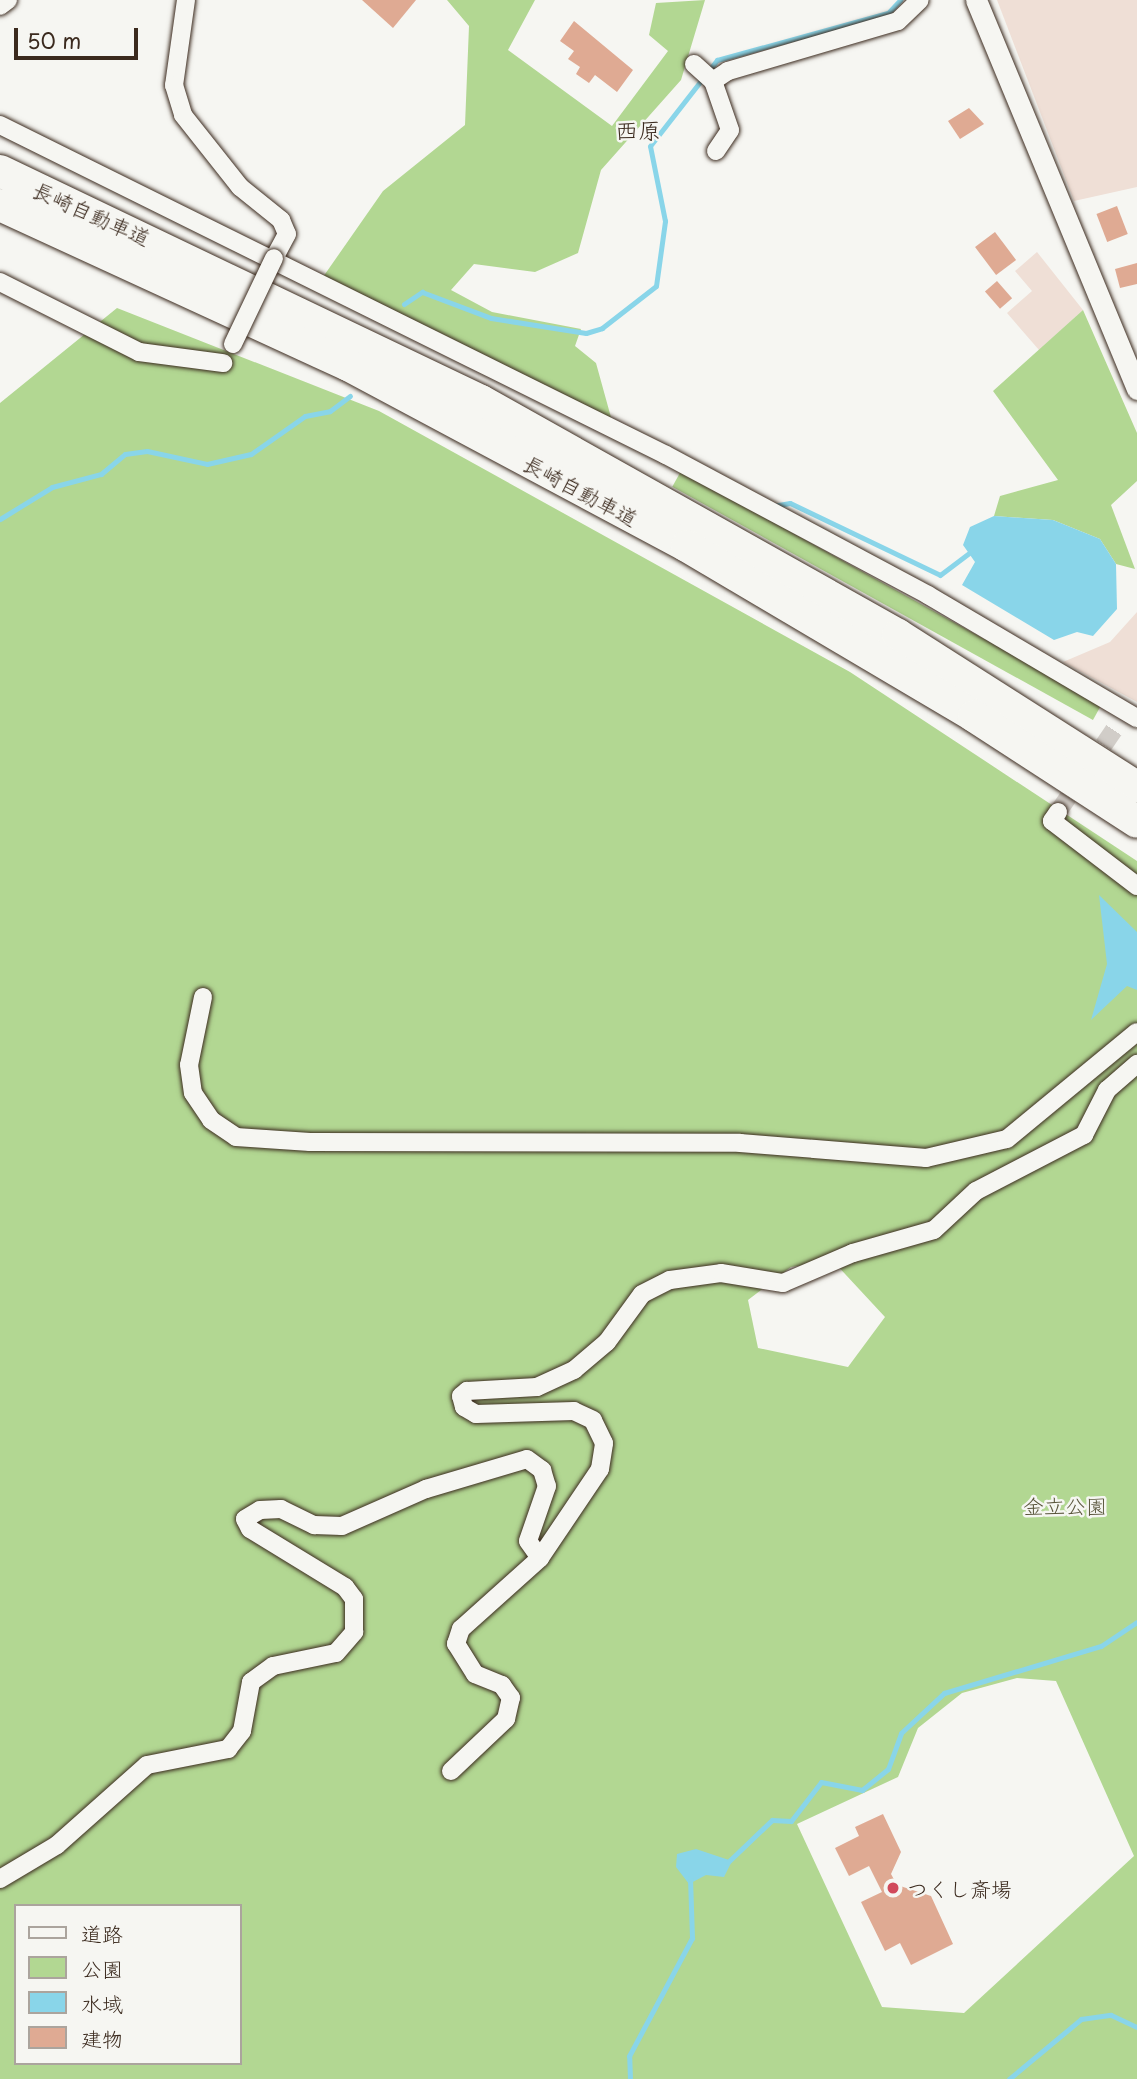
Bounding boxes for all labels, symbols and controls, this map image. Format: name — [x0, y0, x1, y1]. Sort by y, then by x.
scale bar — [18, 14, 142, 58]
text: 50 m — [27, 24, 81, 56]
district label: 西原 — [615, 116, 661, 144]
street label: 長崎自動車道 — [29, 176, 155, 250]
street label: 長崎自動車道 — [519, 449, 643, 531]
park label: 金立公園 — [1023, 1492, 1107, 1518]
place label: つくし斎場 — [907, 1875, 1012, 1901]
marker: つくし斎場 — [885, 1880, 901, 1896]
legend — [14, 1904, 242, 2065]
text: 道路 — [81, 1917, 123, 1949]
text: 公園 — [81, 1952, 123, 1984]
text: 水域 — [81, 1987, 123, 2019]
text: 建物 — [81, 2022, 123, 2054]

